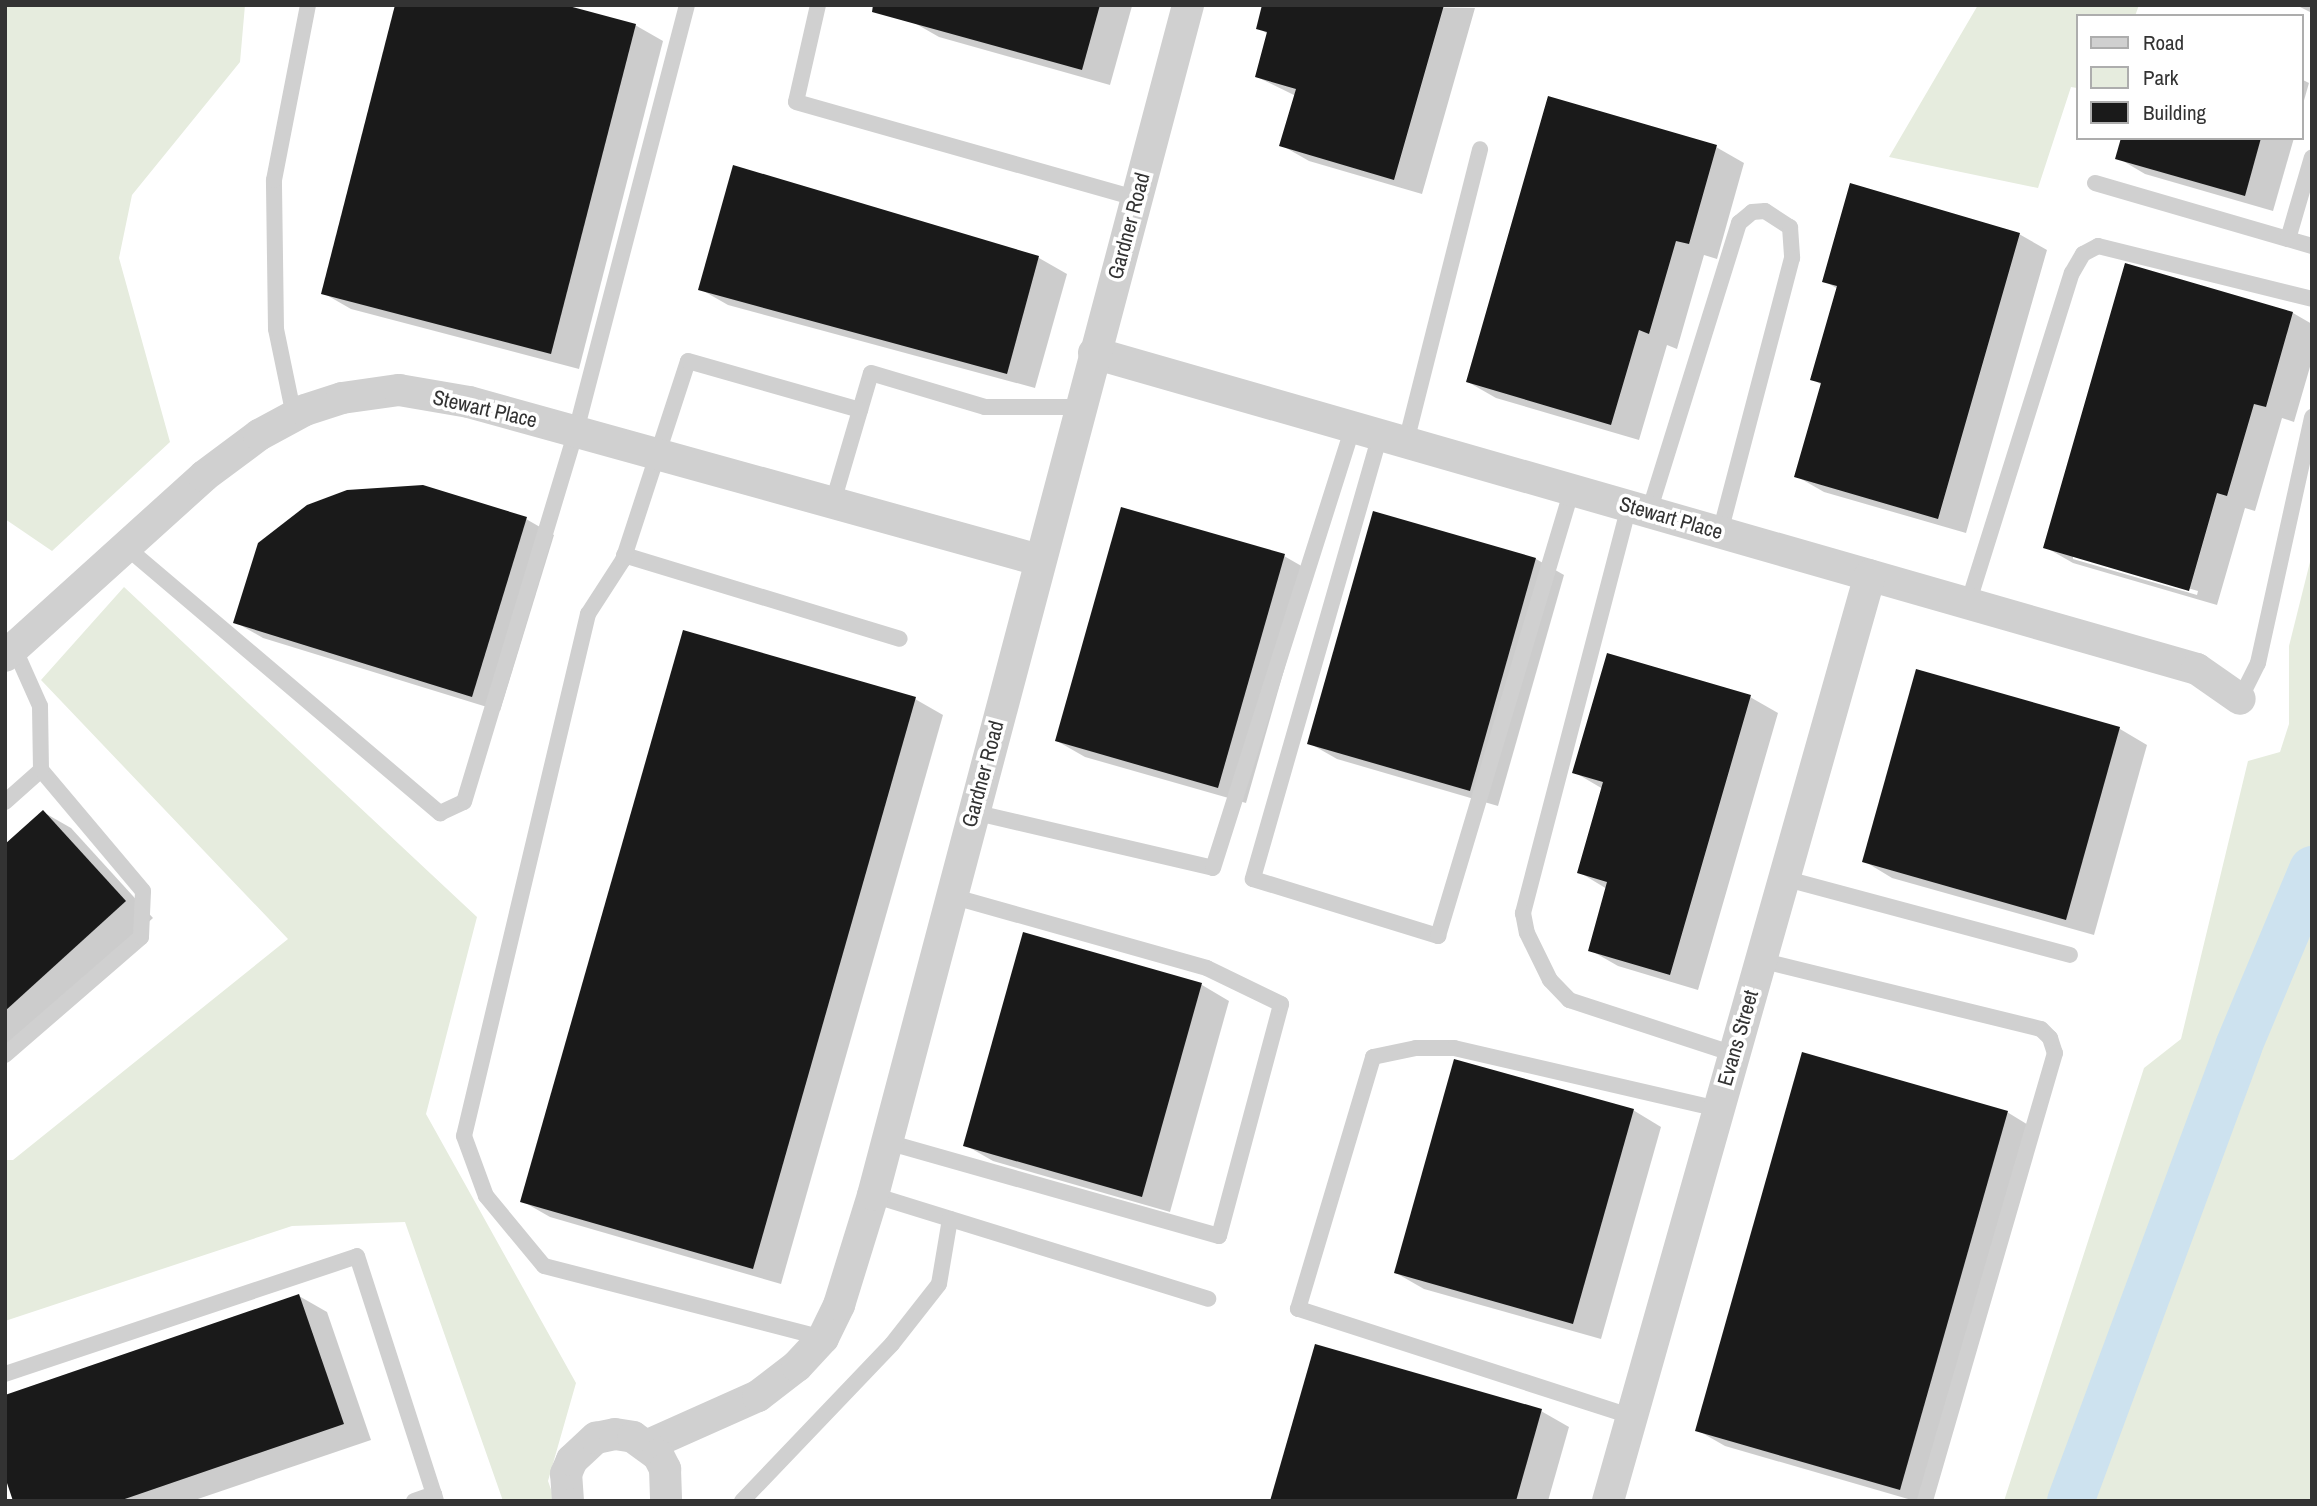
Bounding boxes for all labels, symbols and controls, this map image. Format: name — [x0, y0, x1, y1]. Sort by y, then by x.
legend — [2076, 14, 2303, 140]
text: Road — [2143, 28, 2184, 57]
text: Park — [2143, 63, 2178, 92]
text: Building — [2143, 98, 2206, 127]
street label: Gardner Road — [1103, 170, 1155, 282]
street label: Stewart Place — [430, 385, 540, 433]
street label: Stewart Place — [1616, 491, 1726, 545]
street label: Gardner Road — [957, 718, 1009, 830]
street label: Evans Street — [1712, 987, 1764, 1089]

